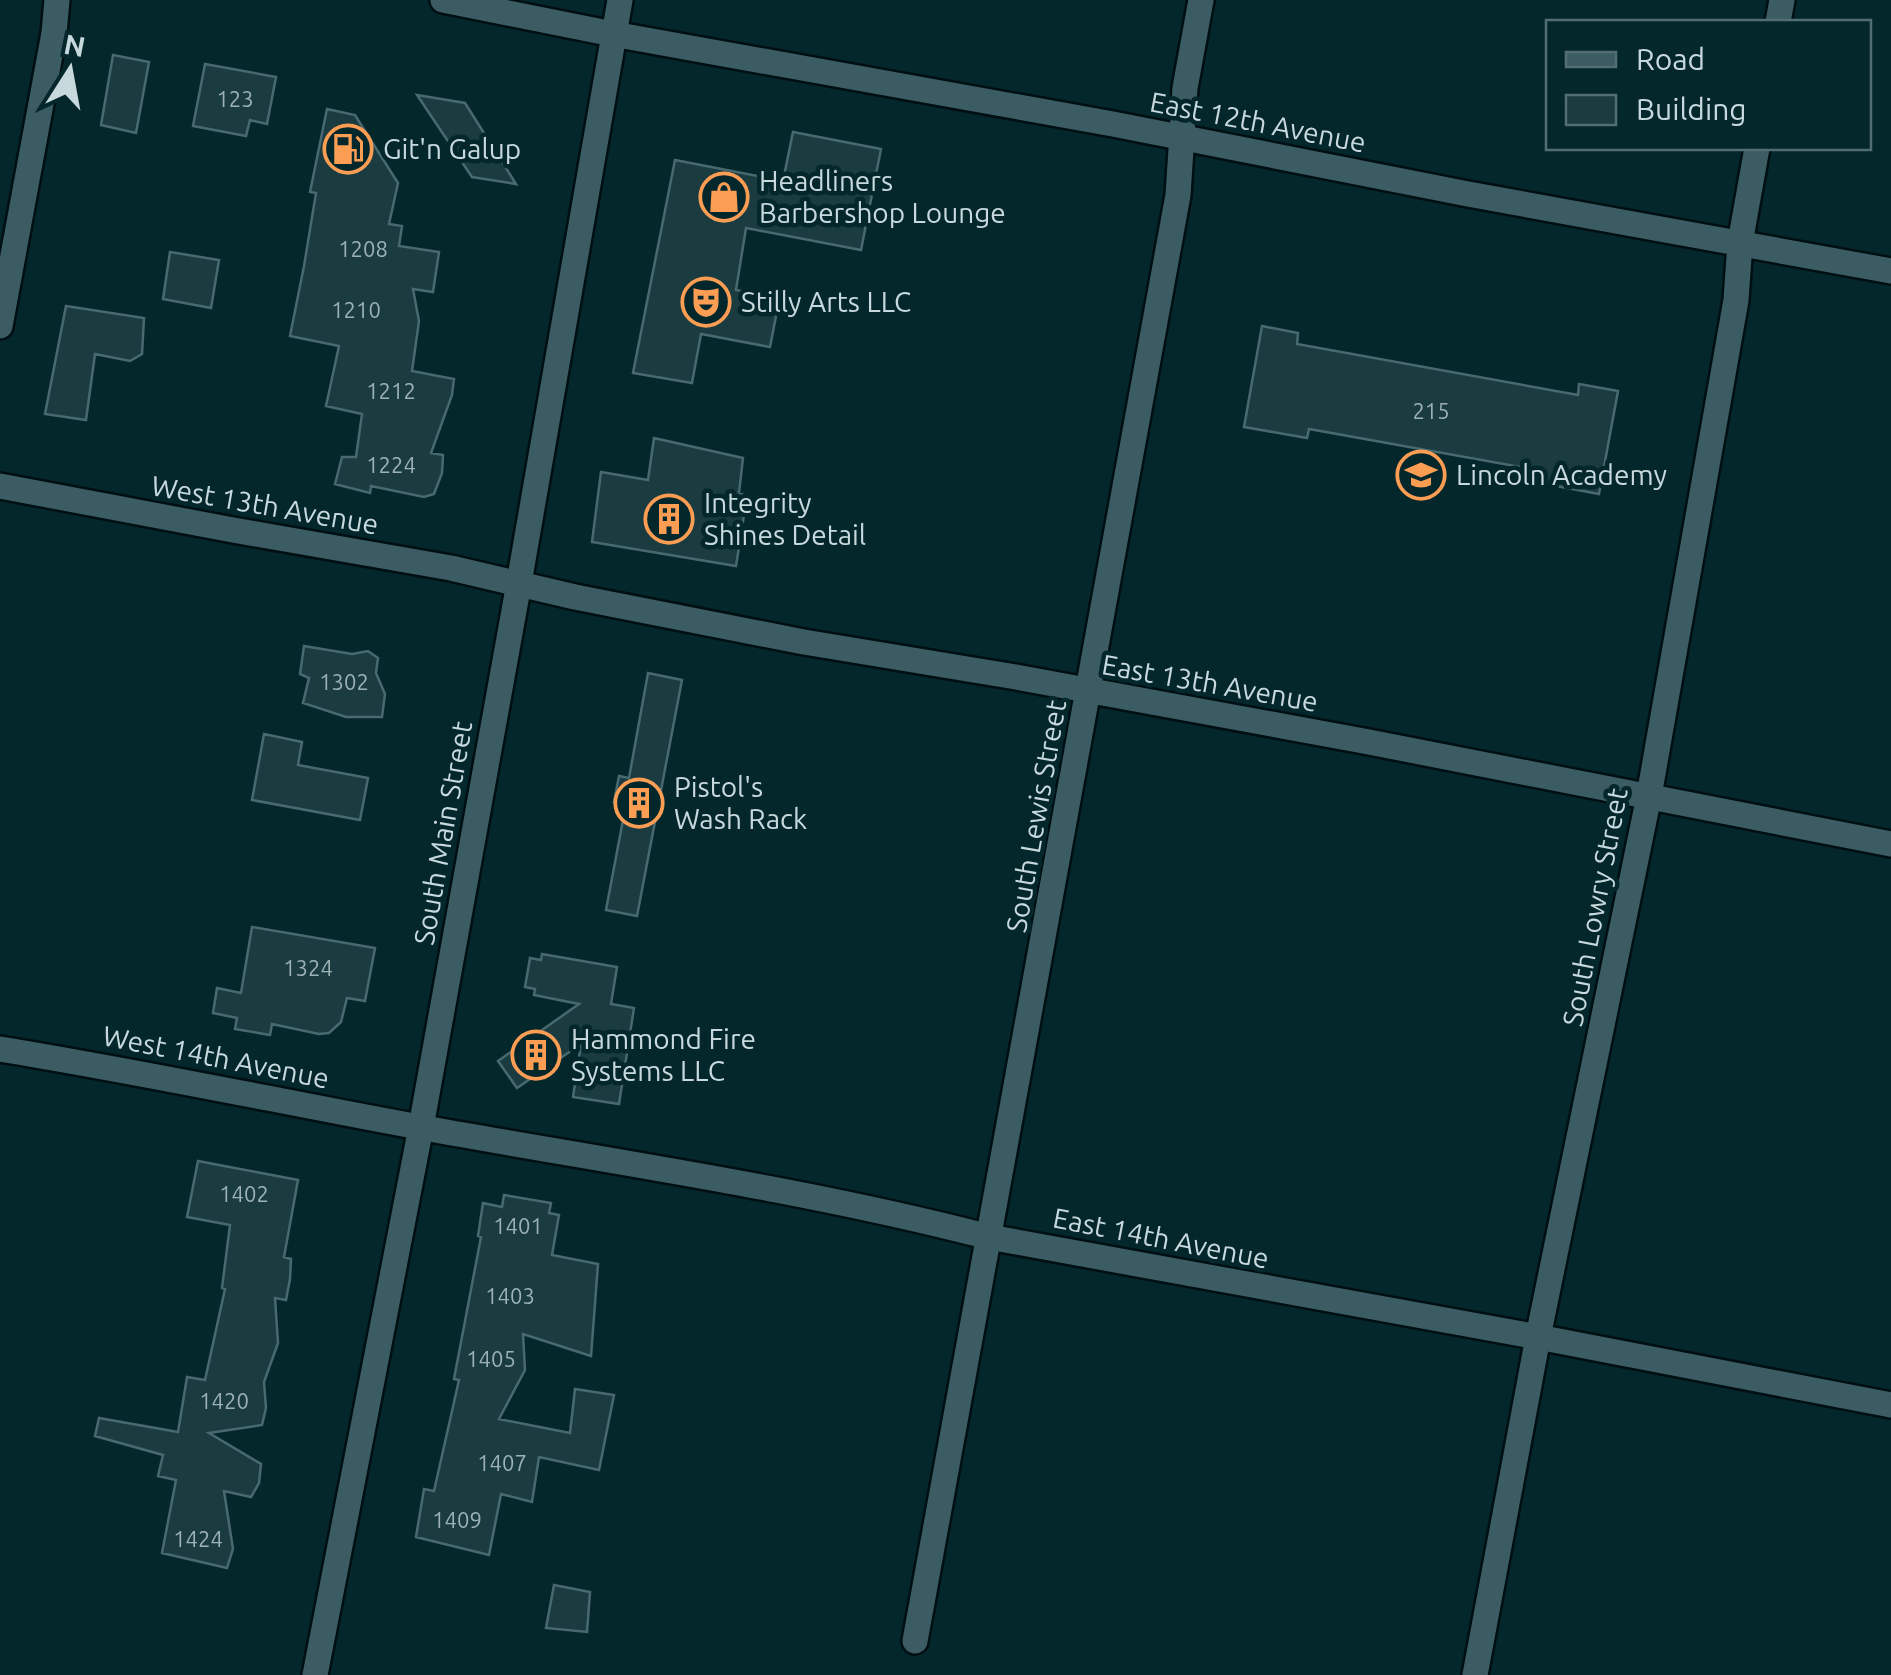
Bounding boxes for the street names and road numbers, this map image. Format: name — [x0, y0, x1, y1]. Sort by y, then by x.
street label: East 12th Avenue — [1148, 85, 1369, 158]
street label: West 13th Avenue — [149, 469, 381, 540]
street label: East 13th Avenue — [1100, 648, 1321, 717]
street label: South Lewis Street — [1000, 697, 1071, 935]
street label: South Main Street — [408, 719, 477, 947]
street label: South Lowry Street — [1556, 785, 1633, 1029]
street label: West 14th Avenue — [100, 1019, 332, 1094]
street label: East 14th Avenue — [1051, 1201, 1272, 1274]

